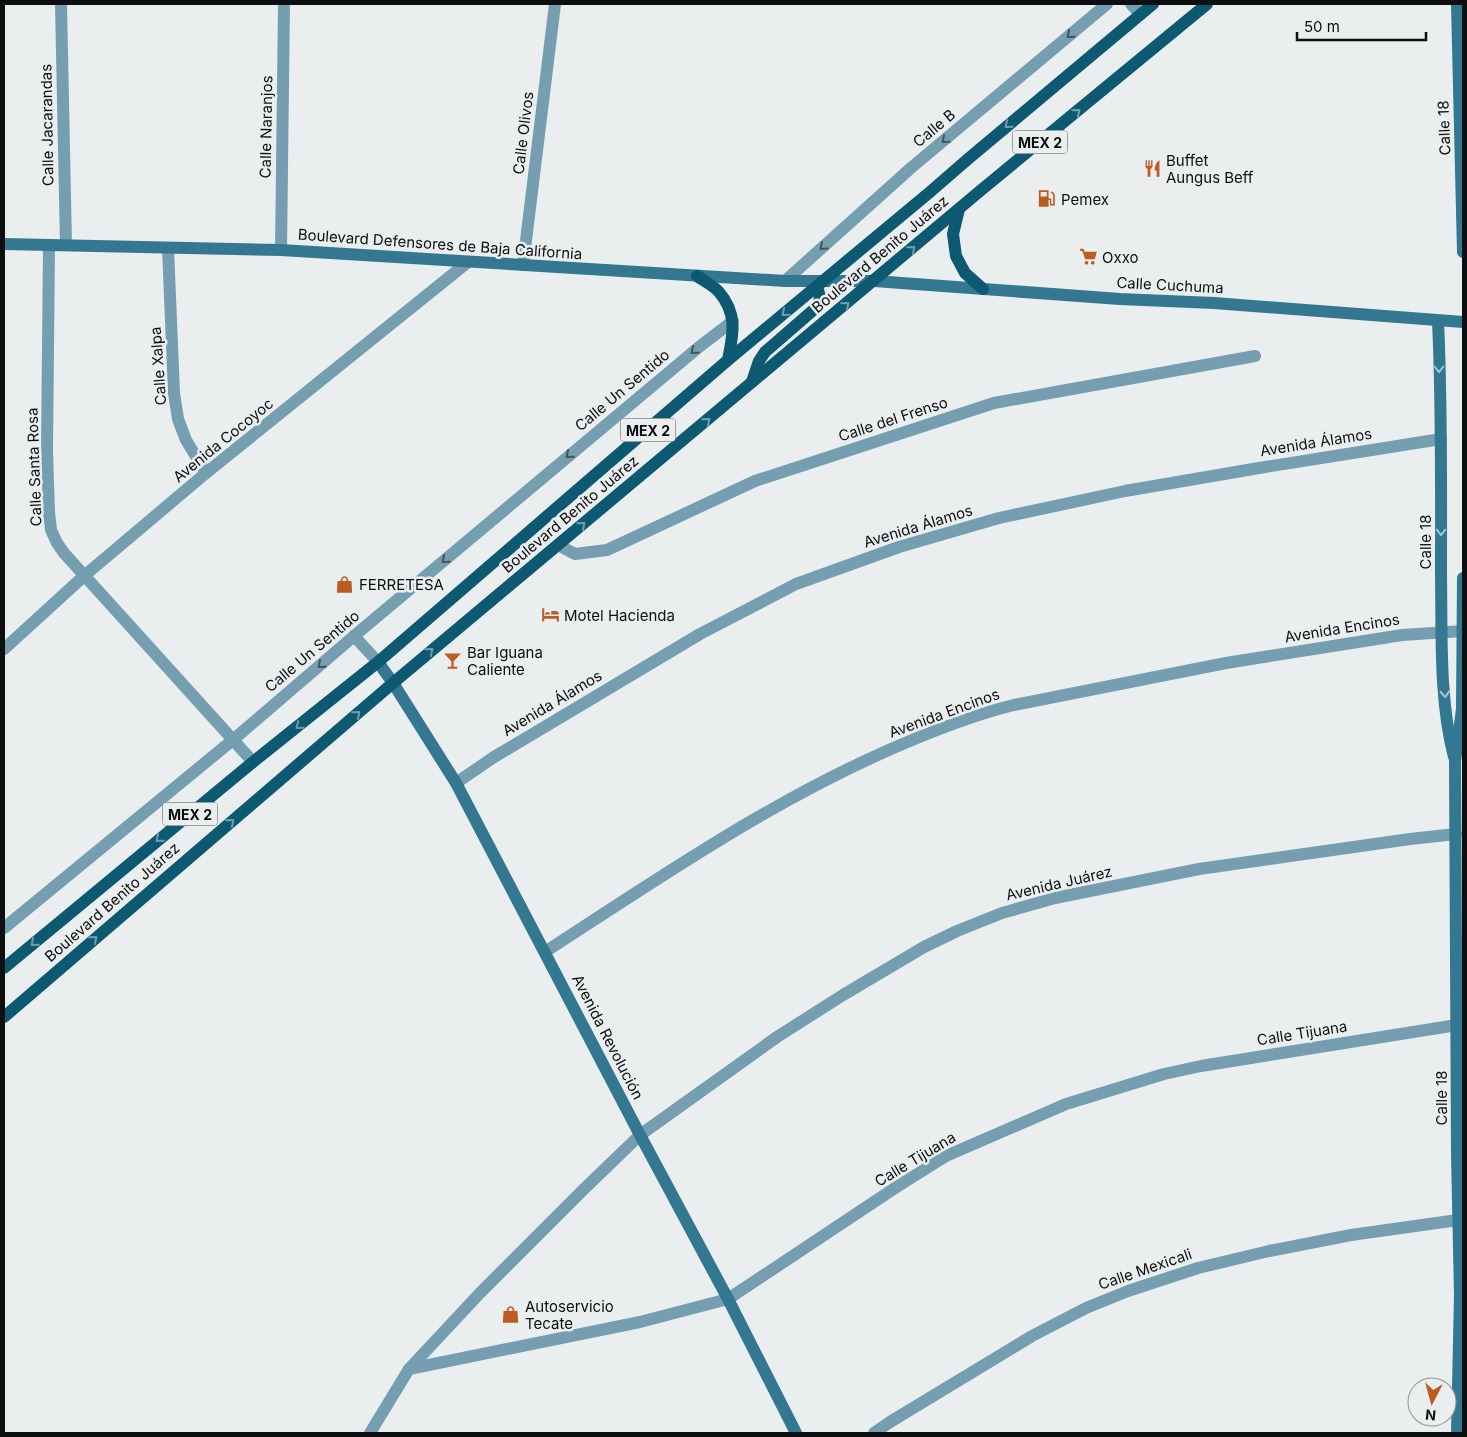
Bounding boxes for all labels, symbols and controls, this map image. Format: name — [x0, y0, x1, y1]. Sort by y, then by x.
scale bar — [1297, 10, 1426, 42]
text: 50 m — [1304, 17, 1340, 36]
one-way arrow — [1067, 30, 1076, 38]
street label: Calle Jacarandas — [36, 64, 58, 186]
street label: Calle Naranjos — [256, 75, 276, 179]
street label: Calle Olivos — [508, 90, 538, 176]
street label: Calle 18 — [1434, 100, 1454, 156]
street label: Calle B — [909, 105, 959, 151]
one-way arrow — [1071, 109, 1080, 117]
one-way arrow — [1005, 119, 1014, 128]
road number: MEX 2 — [1012, 130, 1068, 154]
one-way arrow — [942, 134, 951, 143]
place label: Buffet Aungus Beff — [1166, 151, 1254, 187]
restaurant icon: Buffet Aungus Beff — [1142, 159, 1162, 179]
fuel station icon: Pemex — [1037, 189, 1057, 209]
place label: Pemex — [1061, 190, 1109, 209]
street label: Boulevard Benito Juárez — [808, 191, 952, 317]
street label: Boulevard Defensores de Baja California — [297, 225, 583, 263]
one-way arrow — [820, 241, 829, 250]
one-way arrow — [906, 246, 915, 255]
supermarket icon: Oxxo — [1078, 247, 1098, 267]
place label: Oxxo — [1102, 248, 1139, 267]
street label: Calle Cuchuma — [1116, 273, 1224, 297]
one-way arrow — [840, 301, 849, 310]
one-way arrow — [781, 308, 790, 317]
street label: Calle Xalpa — [146, 326, 170, 406]
street label: Calle Un Sentido — [571, 345, 673, 435]
one-way arrow — [691, 345, 700, 354]
one-way arrow — [1434, 366, 1444, 374]
street label: Calle del Frenso — [836, 392, 950, 446]
street label: Avenida Cocoyoc — [169, 394, 277, 486]
street label: Calle Santa Rosa — [22, 407, 46, 527]
one-way arrow — [701, 417, 710, 426]
road number: MEX 2 — [620, 418, 676, 442]
street label: Avenida Álamos — [1259, 424, 1373, 460]
one-way arrow — [566, 450, 575, 459]
street label: Boulevard Benito Juárez — [498, 451, 642, 577]
street label: Avenida Álamos — [861, 500, 975, 552]
street label: Calle 18 — [1416, 515, 1435, 570]
one-way arrow — [576, 522, 585, 531]
one-way arrow — [1436, 528, 1446, 536]
one-way arrow — [442, 554, 451, 562]
shop icon: FERRETESA — [335, 574, 355, 594]
place label: FERRETESA — [359, 575, 444, 594]
hotel icon: Motel Hacienda — [540, 605, 560, 625]
street label: Calle Un Sentido — [261, 606, 363, 696]
place label: Motel Hacienda — [564, 606, 675, 625]
street label: Avenida Encinos — [1283, 610, 1401, 646]
place label: Bar Iguana Caliente — [467, 643, 543, 679]
one-way arrow — [425, 648, 434, 657]
bar icon: Bar Iguana Caliente — [443, 651, 463, 671]
one-way arrow — [317, 659, 326, 668]
street label: Avenida Álamos — [499, 666, 605, 740]
street label: Avenida Encinos — [886, 684, 1002, 742]
one-way arrow — [1439, 691, 1450, 699]
one-way arrow — [351, 711, 360, 719]
one-way arrow — [296, 720, 305, 728]
road number: MEX 2 — [162, 802, 218, 826]
one-way arrow — [225, 819, 234, 828]
one-way arrow — [156, 834, 165, 843]
street label: Boulevard Benito Juárez — [41, 838, 183, 966]
street label: Avenida Juárez — [1004, 862, 1114, 904]
one-way arrow — [31, 937, 40, 945]
one-way arrow — [88, 937, 97, 945]
street label: Avenida Revolución — [568, 971, 648, 1103]
street label: Calle Tijuana — [1256, 1016, 1348, 1050]
street label: Calle 18 — [1432, 1071, 1451, 1126]
street label: Calle Tijuana — [871, 1127, 959, 1191]
street label: Calle Mexicali — [1096, 1244, 1194, 1294]
place label: Autoservicio Tecate — [525, 1297, 614, 1333]
shop icon: Autoservicio Tecate — [501, 1305, 521, 1325]
north arrow — [1407, 1377, 1457, 1427]
text: N — [1424, 1406, 1437, 1424]

